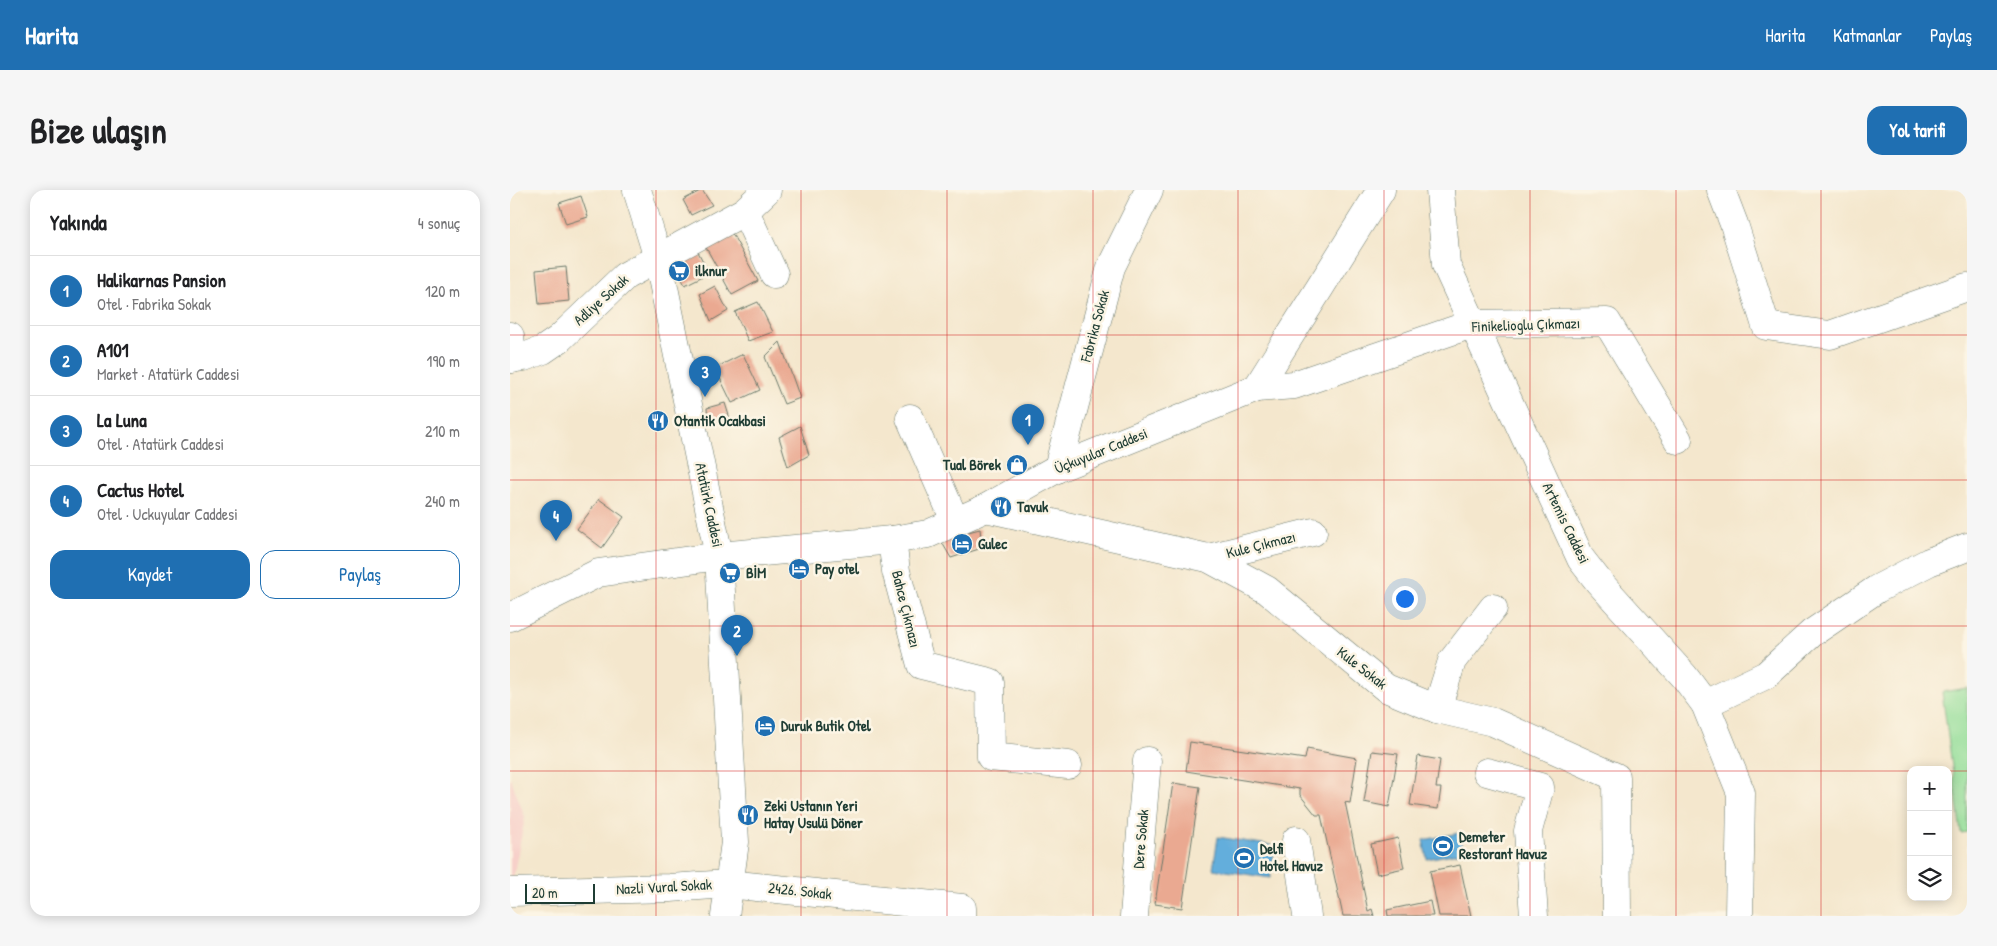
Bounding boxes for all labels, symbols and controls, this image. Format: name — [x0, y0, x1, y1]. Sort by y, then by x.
text: Harita — [25, 19, 78, 51]
text: Harita — [1765, 23, 1805, 48]
text: Katmanlar — [1833, 23, 1902, 48]
text: Paylaş — [1930, 23, 1972, 48]
button: Yol tarifi — [1867, 106, 1967, 155]
text: Bize ulaşın — [30, 107, 167, 154]
text: Yakında — [50, 208, 107, 237]
text: 4 sonuç — [418, 212, 460, 234]
supermarket icon: ilknur — [667, 259, 691, 283]
place label: ilknur — [695, 260, 727, 281]
text: Halikarnas Pansion — [97, 267, 226, 293]
street label: Adliye Sokak — [569, 269, 633, 330]
text: 1 — [63, 280, 69, 302]
text: 120 m — [425, 280, 460, 302]
street label: Fabrika Sokak — [1075, 288, 1114, 365]
text: Otel · Fabrika Sokak — [97, 293, 211, 315]
street label: Finikelioglu Çıkmazı — [1470, 312, 1581, 337]
text: A101 — [97, 337, 129, 363]
text: 2 — [62, 350, 70, 372]
text: 190 m — [427, 350, 460, 372]
pin: 3 — [689, 356, 721, 397]
text: Market · Atatürk Caddesi — [97, 363, 240, 385]
pin: 1 — [1012, 404, 1044, 445]
text: La Luna — [97, 407, 147, 433]
restaurant icon: Otantik Ocakbasi — [646, 409, 670, 433]
place label: Otantik Ocakbasi — [674, 410, 766, 431]
text: 3 — [62, 420, 70, 442]
text: 210 m — [425, 420, 460, 442]
street label: Üçkuyular Caddesi — [1051, 422, 1150, 479]
text: Otel · Atatürk Caddesi — [97, 433, 224, 455]
shop icon: Tual Börek — [1005, 453, 1029, 477]
place label: Tual Börek — [942, 454, 1002, 475]
street label: Atatürk Caddesi — [690, 461, 729, 549]
text: Cactus Hotel — [97, 477, 184, 503]
street label: Artemis Caddesi — [1538, 479, 1595, 567]
text: 4 — [63, 490, 69, 512]
text: 240 m — [425, 490, 460, 512]
restaurant icon: Tavuk — [989, 495, 1013, 519]
place label: Tavuk — [1016, 496, 1049, 517]
pin: 4 — [540, 500, 572, 541]
text: Otel · Uckuyular Caddesi — [97, 503, 238, 525]
street label: Kule Çıkmazı — [1224, 526, 1298, 563]
hotel icon: Gulec — [950, 532, 974, 556]
place label: Gulec — [978, 533, 1008, 554]
button: Kaydet — [50, 550, 250, 599]
button: Paylaş — [260, 550, 460, 599]
hotel icon: Pay otel — [787, 557, 811, 581]
place label: Pay otel — [815, 558, 860, 580]
supermarket icon: BİM — [718, 561, 742, 585]
place label: BİM — [746, 562, 766, 583]
street label: Bahce Çıkmazı — [887, 568, 926, 650]
your location — [1392, 586, 1418, 612]
pin: 2 — [721, 615, 753, 656]
street label: Kule Sokak — [1333, 641, 1392, 694]
hotel icon: Duruk Butik Otel — [753, 714, 777, 738]
place label: Duruk Butik Otel — [781, 715, 872, 736]
map controls — [1907, 766, 1952, 901]
button: + — [1907, 766, 1952, 811]
place label: Zeki Ustanın Yeri Hatay Usulü Döner — [764, 795, 863, 834]
restaurant icon: Zeki Ustanın Yeri Hatay Usulü Döner — [736, 803, 760, 827]
street label: Dere Sokak — [1127, 808, 1154, 870]
button: − — [1907, 811, 1952, 856]
place label: Demeter Restorant Havuz — [1459, 826, 1548, 864]
sports icon: Demeter Restorant Havuz — [1431, 834, 1455, 858]
place label: Delfi Hotel Havuz — [1260, 838, 1324, 876]
sports icon: Delfi Hotel Havuz — [1232, 846, 1256, 870]
button: layers — [1907, 856, 1952, 901]
street label: Nazli Vural Sokak — [616, 874, 712, 899]
street label: 2426. Sokak — [767, 877, 833, 904]
scale bar — [525, 881, 595, 904]
text: 20 m — [532, 883, 558, 902]

